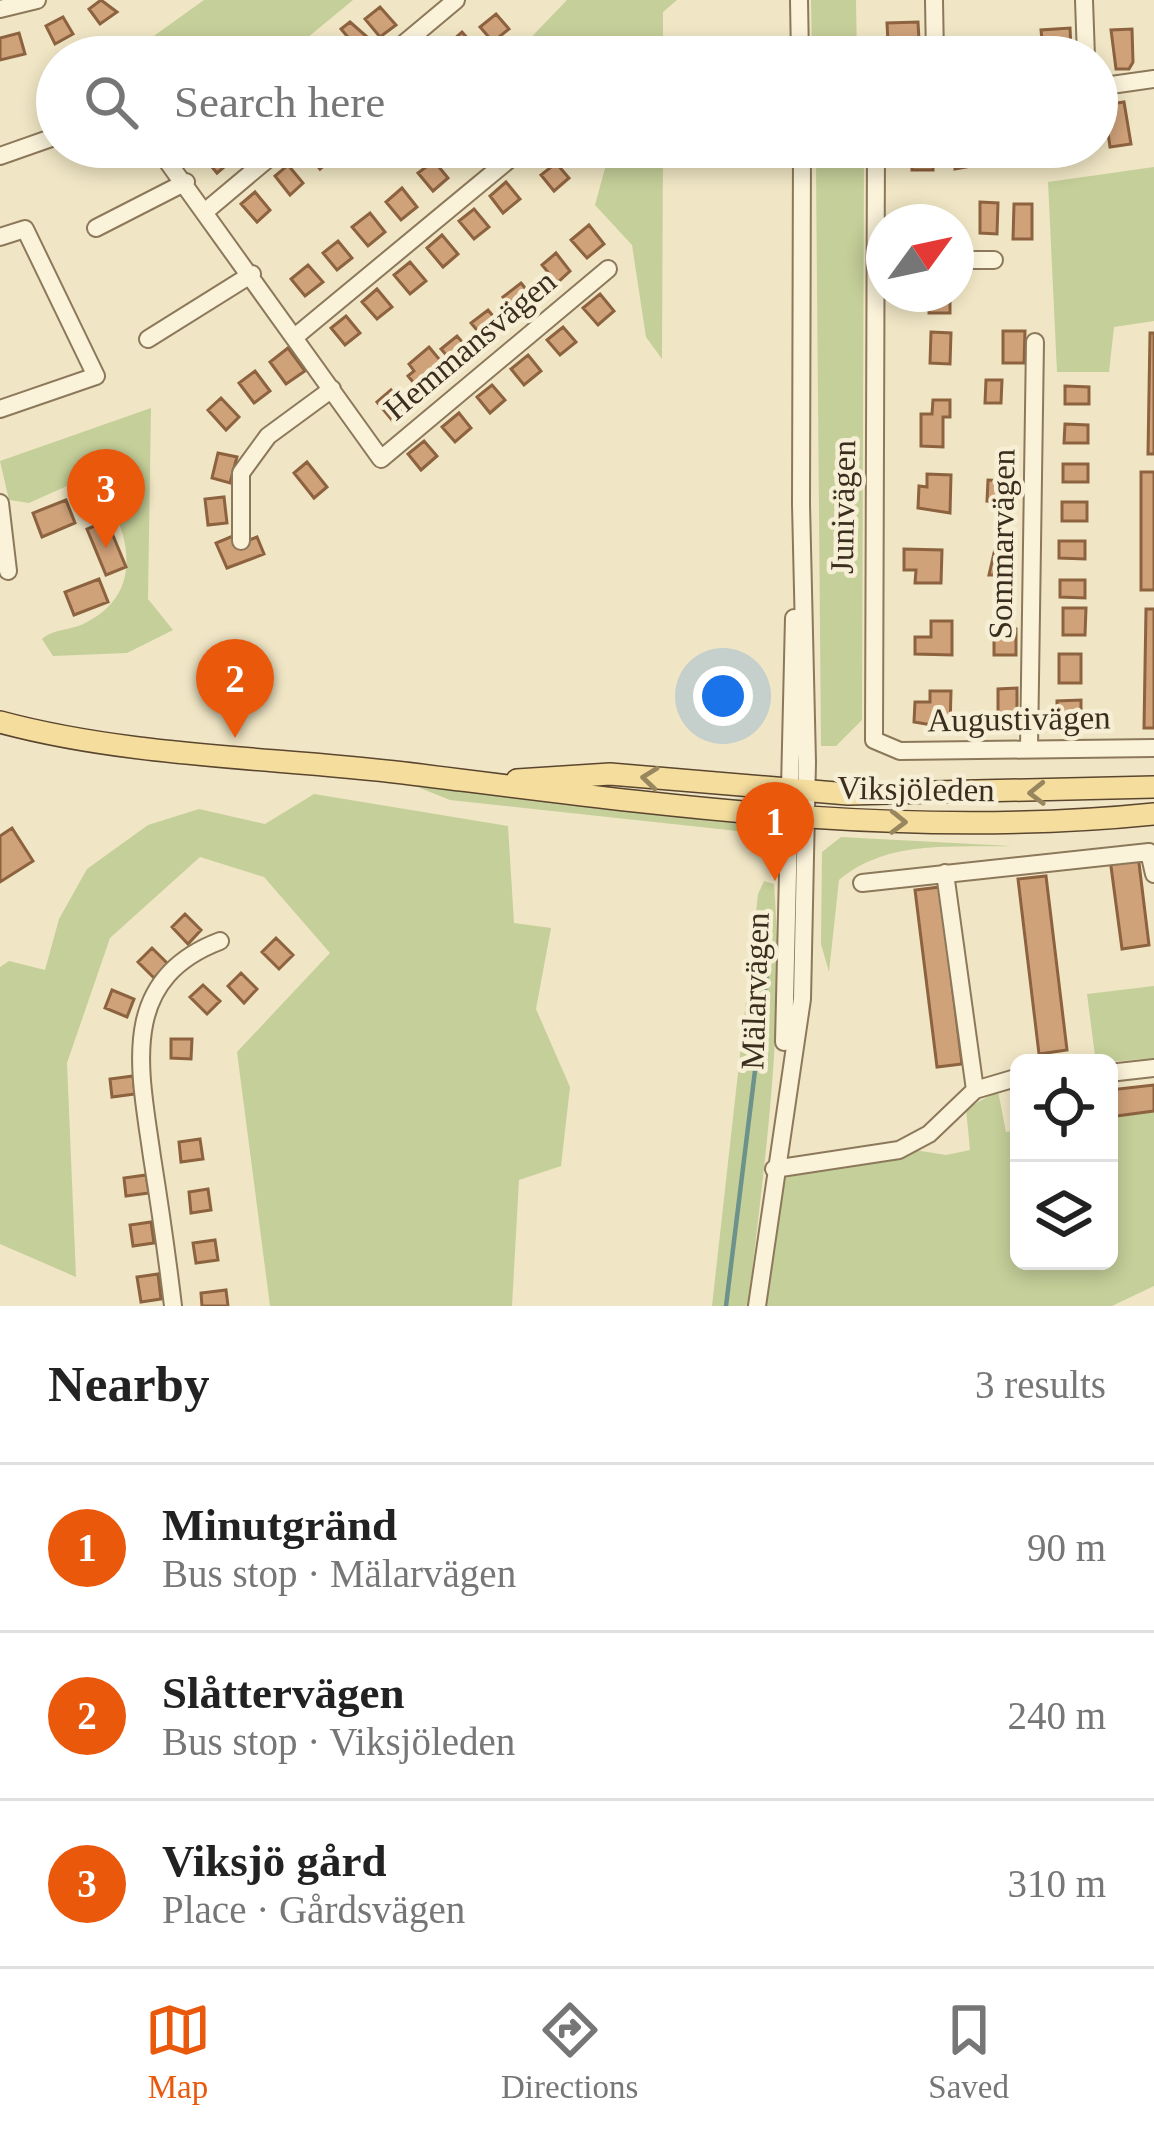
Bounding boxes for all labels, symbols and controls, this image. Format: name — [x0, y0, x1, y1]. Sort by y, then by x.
search box — [36, 36, 1118, 168]
icon: search — [78, 69, 144, 135]
text: Search here — [174, 77, 385, 127]
north arrow — [866, 204, 974, 312]
street label: Hemmansvägen — [377, 263, 563, 427]
street label: Junivägen — [824, 440, 862, 574]
street label: Sommarvägen — [982, 448, 1022, 640]
pin: 3 — [67, 449, 145, 548]
pin: 2 — [196, 639, 274, 738]
your location — [693, 666, 753, 726]
street label: Augustivägen — [927, 699, 1111, 739]
one-way arrow — [641, 766, 660, 791]
street label: Viksjöleden — [837, 770, 995, 808]
one-way arrow — [1027, 780, 1045, 806]
pin: 1 — [736, 782, 814, 881]
one-way arrow — [889, 809, 908, 835]
street label: Mälarvägen — [734, 912, 776, 1070]
map controls — [1010, 1054, 1118, 1270]
button: locate — [1010, 1054, 1118, 1162]
button: layers — [1010, 1162, 1118, 1270]
text: Nearby — [48, 1356, 209, 1412]
text: 3 results — [975, 1363, 1106, 1406]
text: Minutgränd — [162, 1500, 397, 1550]
text: 1 — [77, 1526, 97, 1569]
text: 90 m — [1027, 1526, 1106, 1569]
text: Bus stop · Mälarvägen — [162, 1552, 516, 1595]
text: Slåttervägen — [162, 1668, 404, 1718]
text: 2 — [77, 1694, 97, 1737]
text: 240 m — [1007, 1694, 1106, 1737]
text: Bus stop · Viksjöleden — [162, 1720, 515, 1763]
text: Viksjö gård — [162, 1836, 387, 1886]
text: 3 — [77, 1862, 97, 1905]
text: 310 m — [1007, 1862, 1106, 1905]
text: Place · Gårdsvägen — [162, 1888, 465, 1931]
tab: Map — [145, 1997, 211, 2106]
tab: Directions — [501, 1997, 638, 2106]
tab: Saved — [928, 1997, 1009, 2106]

